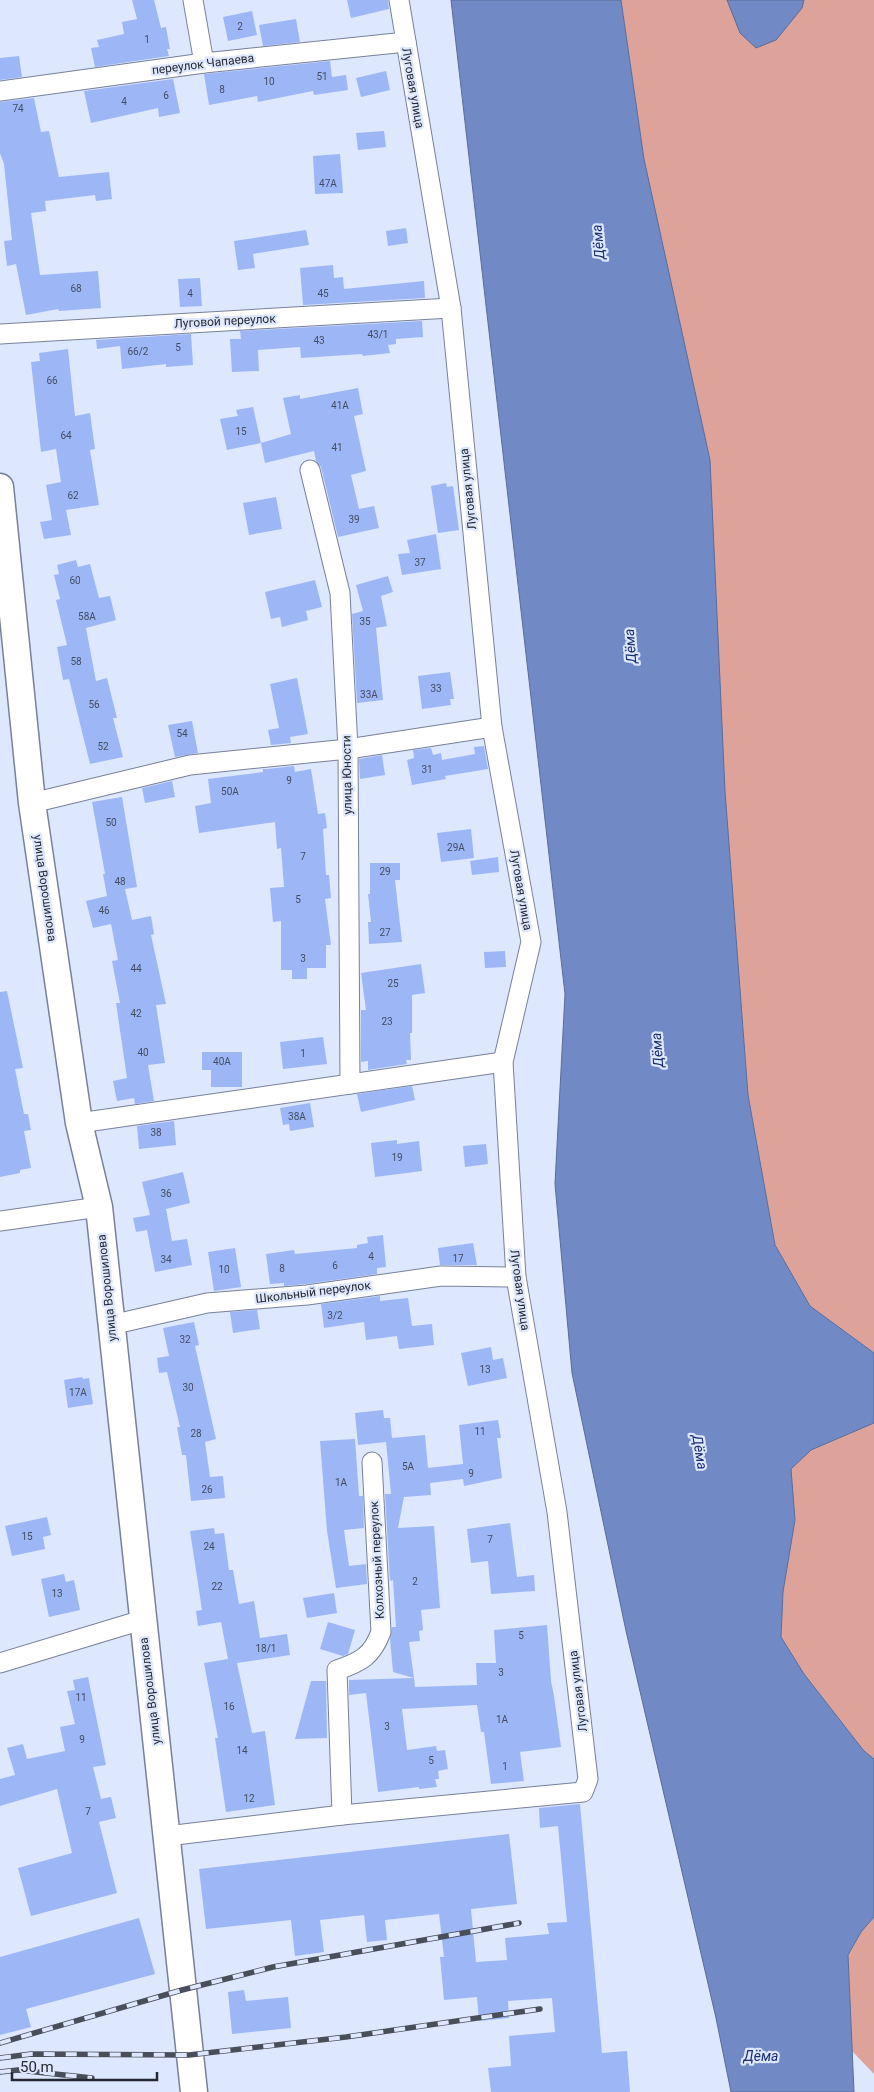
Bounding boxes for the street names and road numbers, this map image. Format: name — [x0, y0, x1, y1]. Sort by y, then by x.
street label: Луговая улица — [399, 46, 427, 130]
street label: переулок Чапаева — [151, 51, 255, 77]
street label: Луговой переулок — [174, 311, 277, 331]
street label: Луговая улица — [457, 448, 479, 530]
street label: улица Юности — [339, 735, 355, 815]
street label: улица Ворошилова — [31, 834, 59, 942]
street label: Луговая улица — [507, 848, 535, 932]
street label: улица Ворошилова — [94, 1234, 120, 1342]
street label: Луговая улица — [507, 1249, 533, 1331]
street label: Школьный переулок — [255, 1278, 372, 1306]
street label: Колхозный переулок — [367, 1500, 387, 1619]
street label: улица Ворошилова — [136, 1637, 164, 1745]
street label: Луговая улица — [566, 1650, 590, 1732]

